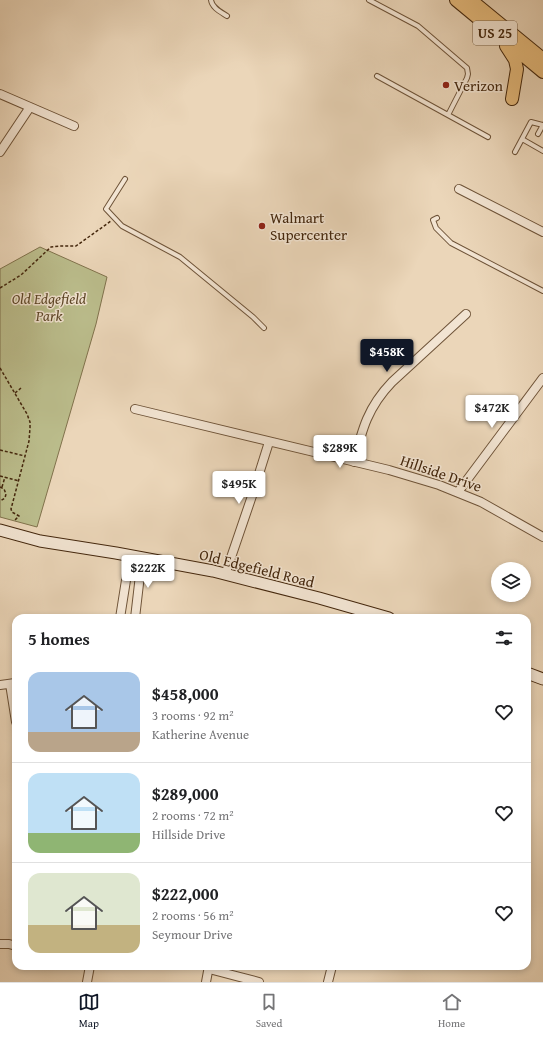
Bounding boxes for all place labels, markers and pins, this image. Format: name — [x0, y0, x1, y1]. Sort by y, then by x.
place label: Verizon — [454, 75, 504, 96]
marker: Verizon — [441, 80, 451, 90]
place label: Walmart Supercenter — [270, 207, 347, 245]
marker: Walmart Supercenter — [257, 221, 267, 231]
pin: $458K — [359, 339, 415, 373]
pin: $472K — [464, 395, 520, 429]
pin: $289K — [312, 435, 368, 469]
pin: $495K — [211, 471, 267, 505]
pin: $222K — [120, 555, 176, 589]

